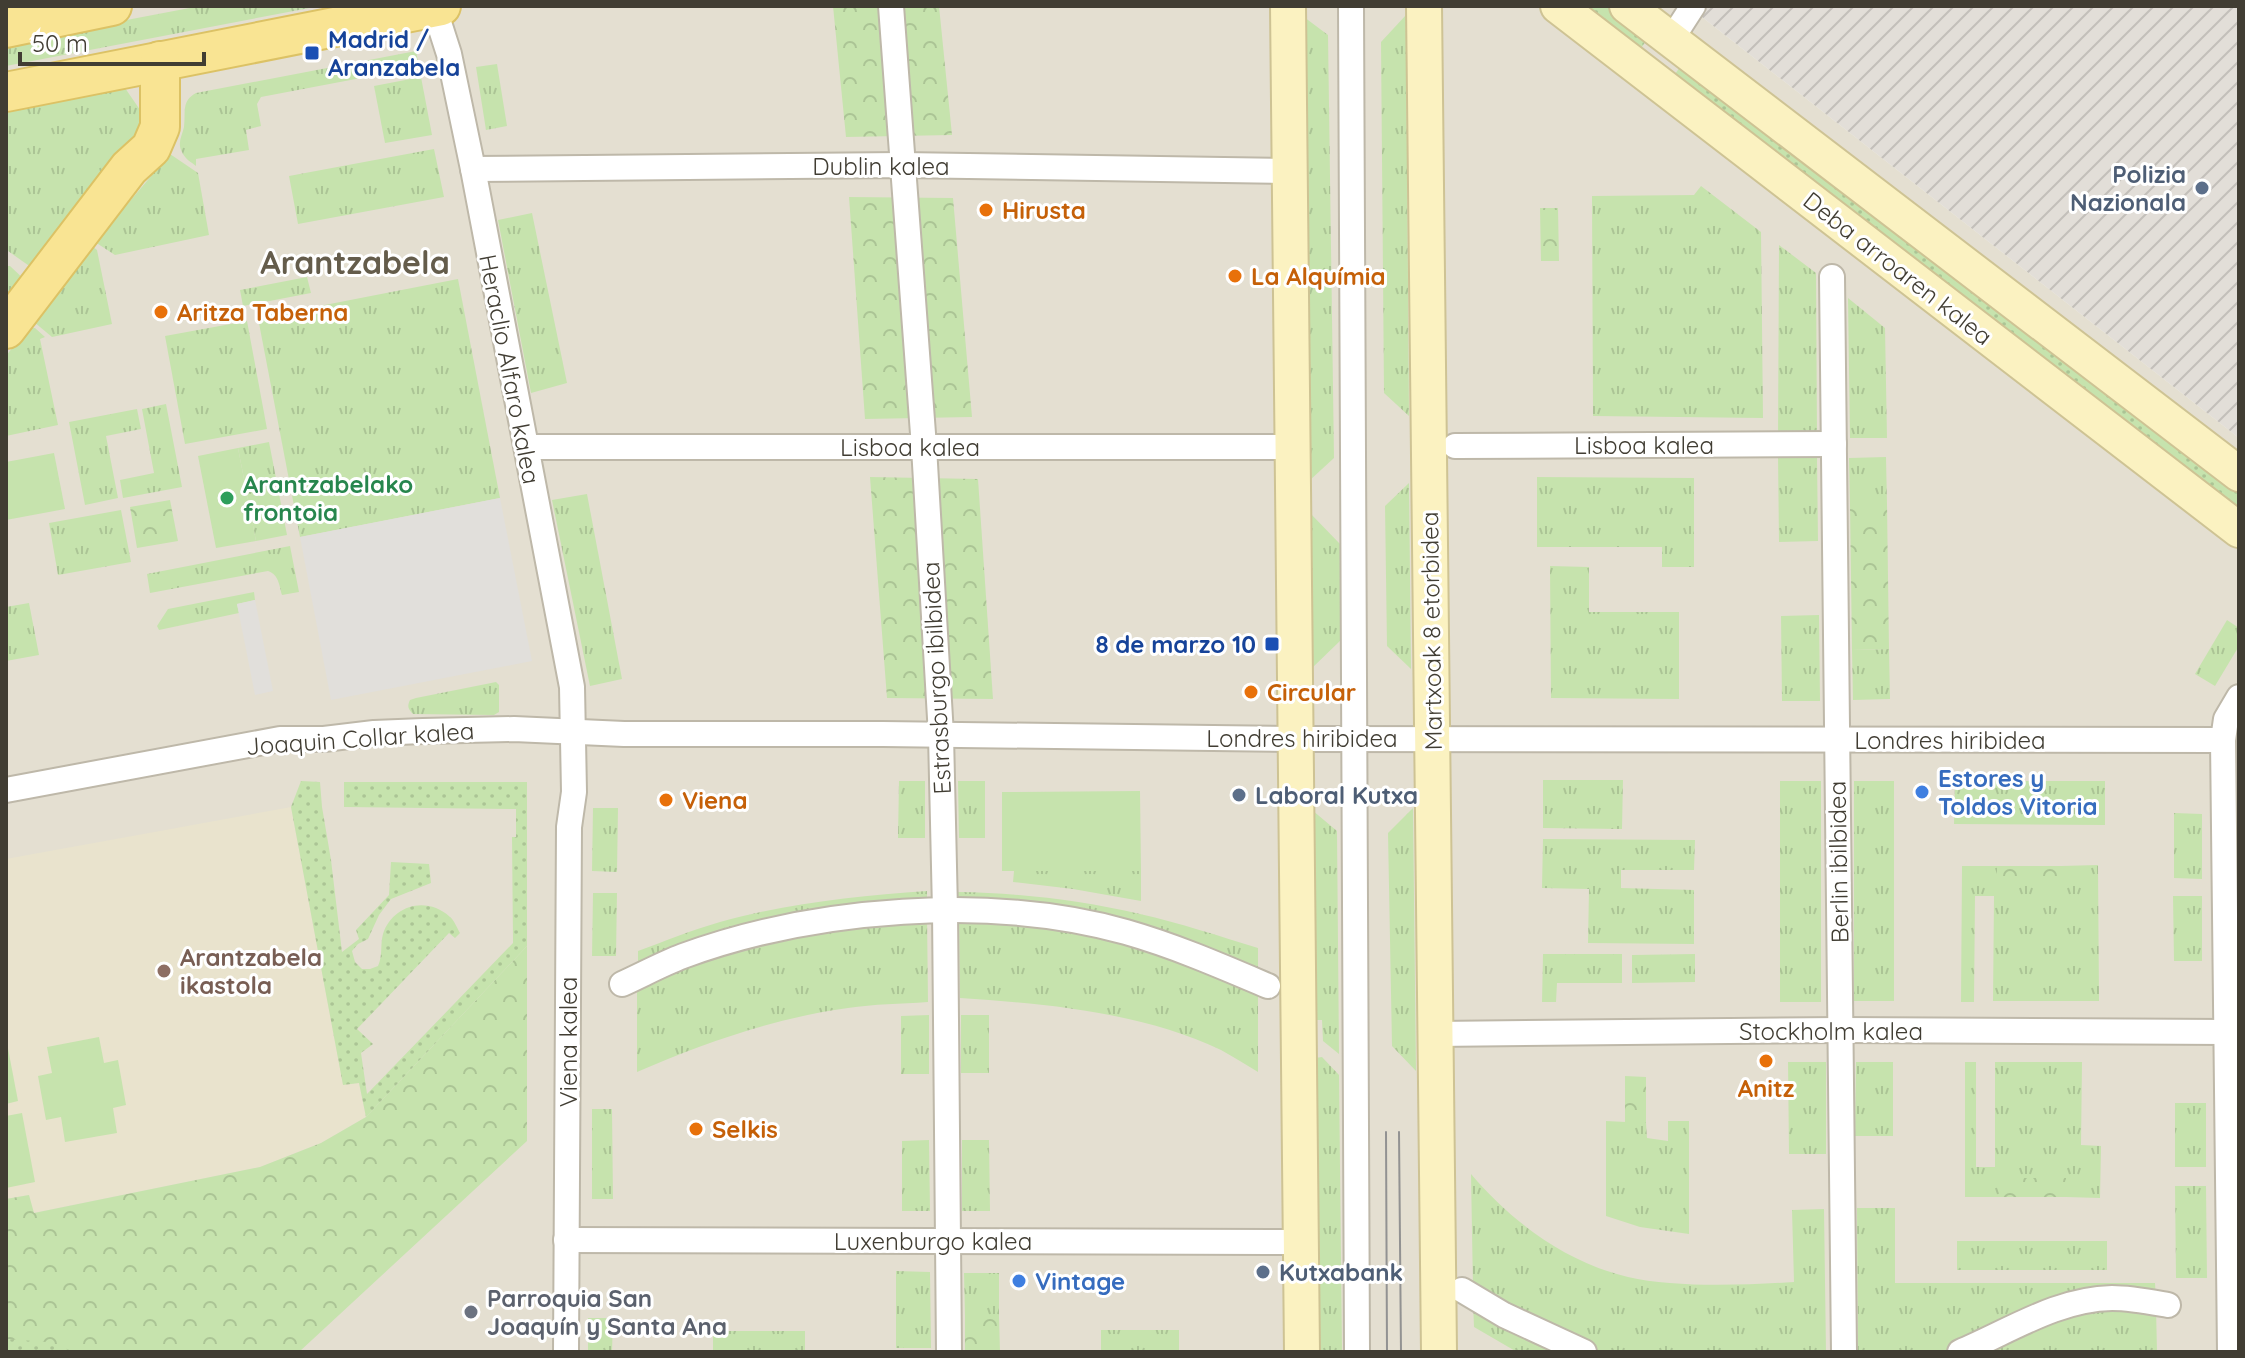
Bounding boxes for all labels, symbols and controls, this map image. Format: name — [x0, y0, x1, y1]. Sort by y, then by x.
scale bar — [20, 16, 204, 66]
place label: Madrid / Aranzabela — [328, 24, 460, 82]
text: 50 m — [32, 28, 88, 58]
marker: Madrid / Aranzabela — [303, 44, 321, 62]
street label: Dublin kalea — [812, 151, 950, 181]
place label: Polizia Nazionala — [2070, 159, 2186, 217]
marker: Polizia Nazionala — [2193, 179, 2211, 197]
street label: Deba arroaren kalea — [1797, 185, 1999, 351]
place label: Hirusta — [1002, 195, 1086, 225]
marker: Hirusta — [977, 201, 995, 219]
district label: Arantzabela — [260, 242, 450, 282]
street label: Heraclio Alfaro kalea — [473, 252, 547, 486]
place label: La Alquímia — [1251, 261, 1386, 291]
marker: La Alquímia — [1226, 267, 1244, 285]
place label: Aritza Taberna — [177, 297, 348, 327]
marker: Aritza Taberna — [152, 303, 170, 321]
street label: Lisboa kalea — [1574, 430, 1714, 460]
street label: Lisboa kalea — [840, 432, 980, 462]
place label: Arantzabelako frontoia — [243, 469, 413, 527]
marker: Arantzabelako frontoia — [218, 489, 236, 507]
street label: Martxoak 8 etorbidea — [1414, 511, 1448, 751]
street label: Estrasburgo ibilbidea — [915, 561, 957, 795]
place label: 8 de marzo 10 — [1095, 629, 1256, 659]
marker: 8 de marzo 10 — [1263, 635, 1281, 653]
place label: Circular — [1267, 677, 1356, 707]
marker: Circular — [1242, 683, 1260, 701]
street label: Joaquin Collar kalea — [245, 715, 475, 761]
street label: Londres hiribidea — [1206, 723, 1398, 753]
street label: Londres hiribidea — [1854, 725, 2046, 755]
place label: Estores y Toldos Vitoria — [1938, 763, 2097, 821]
place label: Laboral Kutxa — [1255, 780, 1418, 810]
street label: Berlin ibilbidea — [1822, 781, 1854, 943]
marker: Estores y Toldos Vitoria — [1913, 783, 1931, 801]
place label: Viena — [682, 785, 747, 815]
marker: Laboral Kutxa — [1230, 786, 1248, 804]
marker: Viena — [657, 791, 675, 809]
place label: Arantzabela ikastola — [180, 942, 322, 1000]
marker: Arantzabela ikastola — [155, 962, 173, 980]
street label: Viena kalea — [553, 977, 583, 1107]
street label: Stockholm kalea — [1739, 1016, 1923, 1046]
marker: Anitz — [1757, 1052, 1775, 1070]
place label: Anitz — [1738, 1073, 1795, 1103]
place label: Selkis — [712, 1114, 778, 1144]
marker: Selkis — [687, 1120, 705, 1138]
street label: Luxenburgo kalea — [834, 1226, 1032, 1256]
place label: Kutxabank — [1279, 1257, 1403, 1287]
marker: Kutxabank — [1254, 1263, 1272, 1281]
place label: Vintage — [1035, 1266, 1125, 1296]
marker: Vintage — [1010, 1272, 1028, 1290]
place label: Parroquia San Joaquín y Santa Ana — [487, 1283, 727, 1341]
marker: Parroquia San Joaquín y Santa Ana — [462, 1303, 480, 1321]

